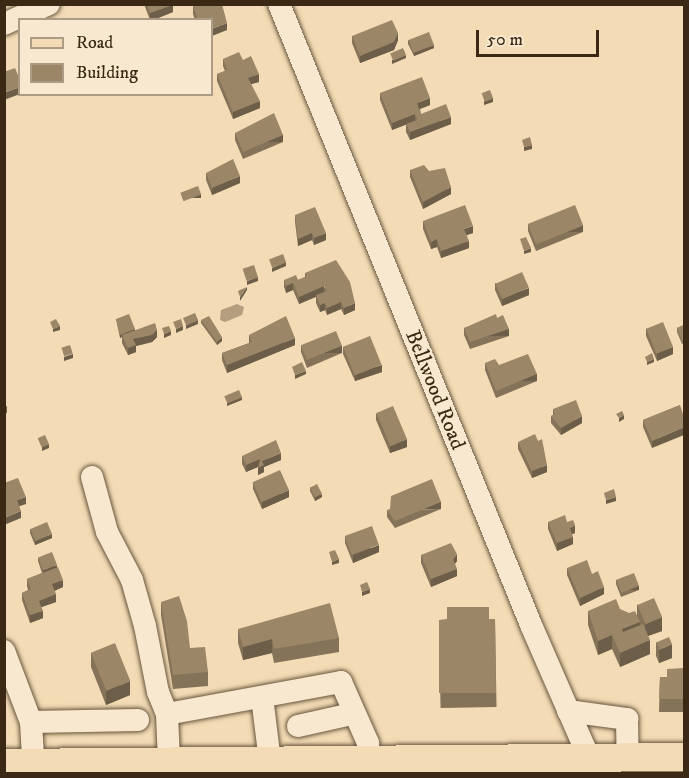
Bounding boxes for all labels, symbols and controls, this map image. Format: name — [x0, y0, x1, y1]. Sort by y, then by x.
legend — [18, 18, 213, 96]
scale bar — [479, 18, 602, 56]
text: 50 m — [487, 29, 523, 51]
text: Road — [76, 32, 113, 54]
text: Building — [76, 62, 138, 84]
street label: Bellwood Road — [400, 327, 470, 453]

